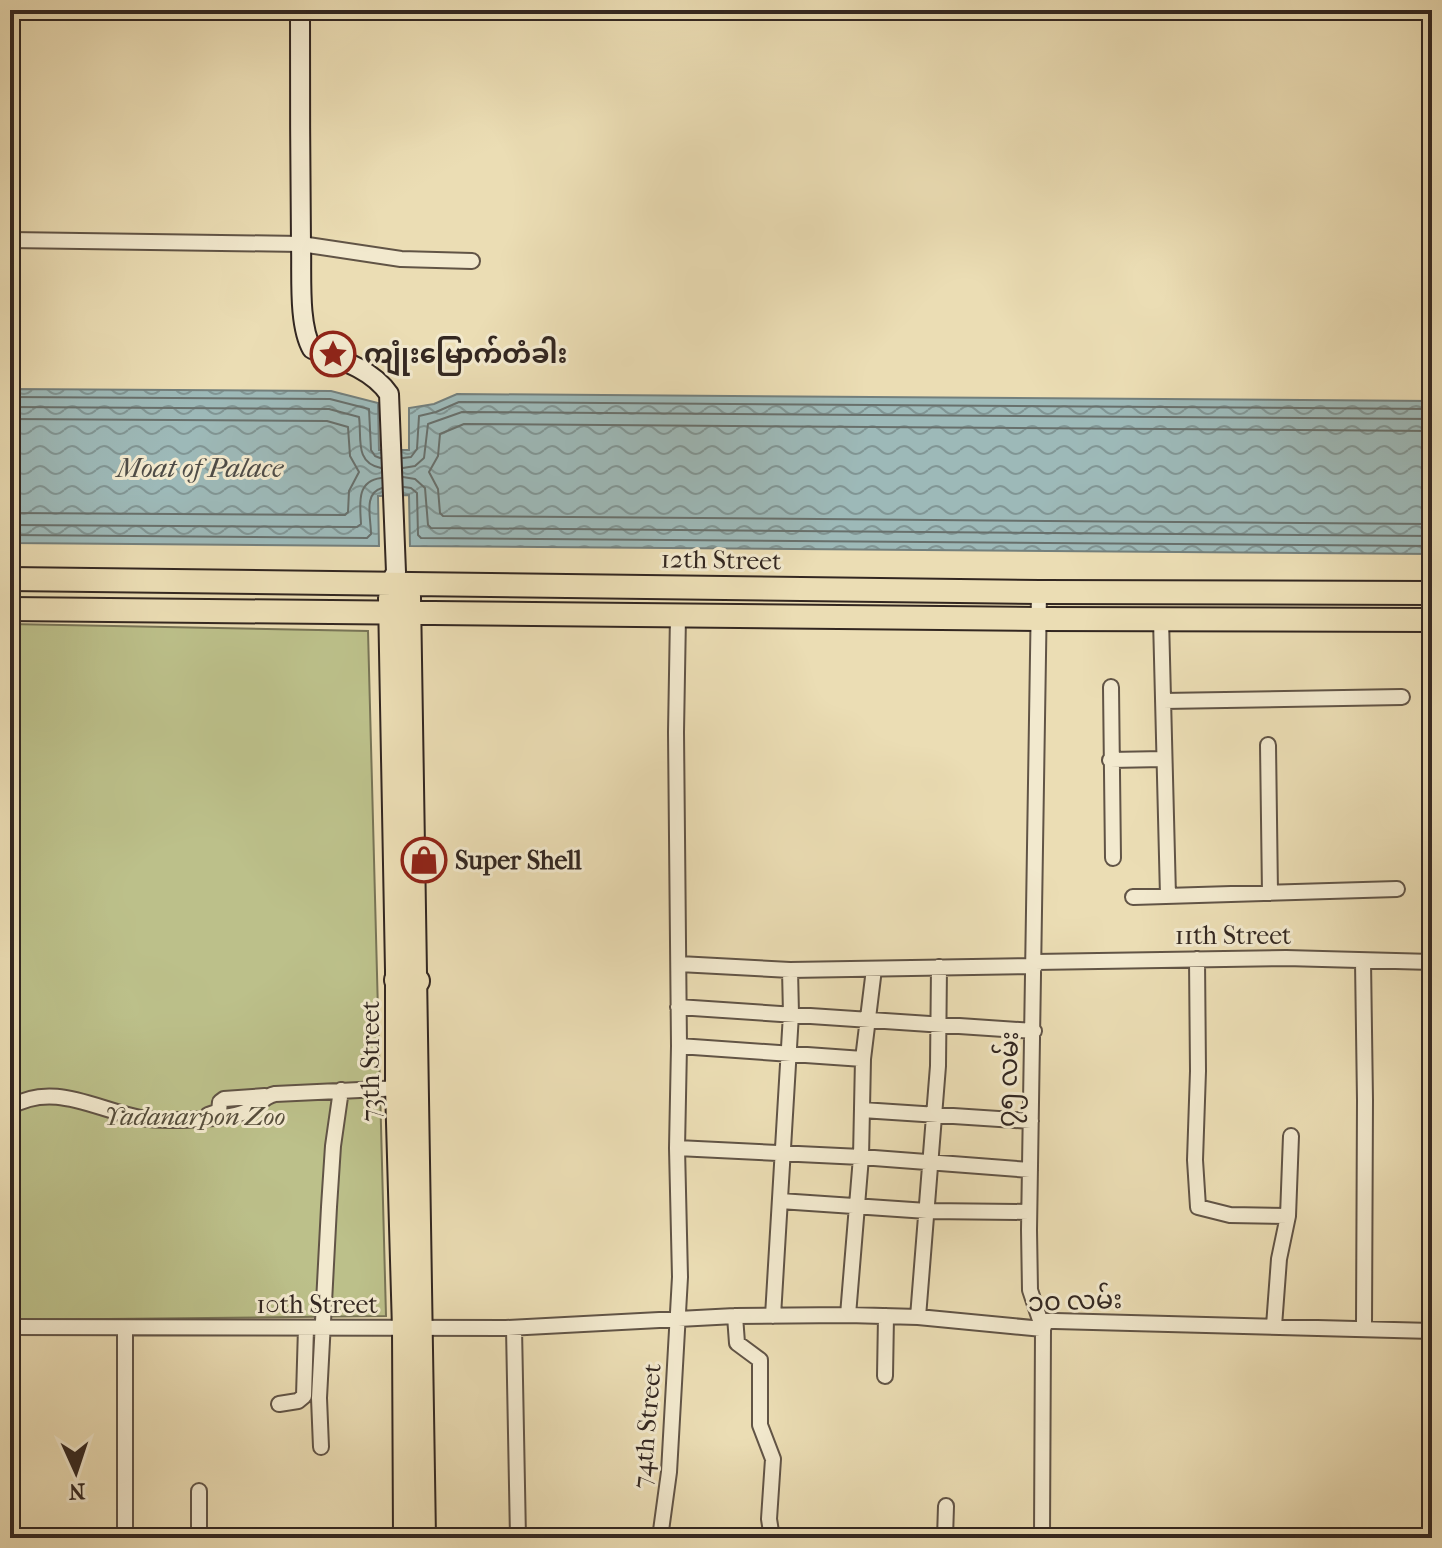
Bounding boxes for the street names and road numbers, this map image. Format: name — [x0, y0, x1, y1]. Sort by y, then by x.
street label: 12th Street — [660, 543, 782, 577]
street label: 11th Street — [1175, 920, 1292, 951]
street label: 73th Street — [355, 1000, 386, 1122]
street label: ၇၅ လမ်း — [989, 1031, 1030, 1128]
street label: ၁၀ လမ်း — [1027, 1282, 1123, 1318]
street label: 10th Street — [256, 1289, 378, 1320]
street label: 74th Street — [626, 1362, 668, 1490]

